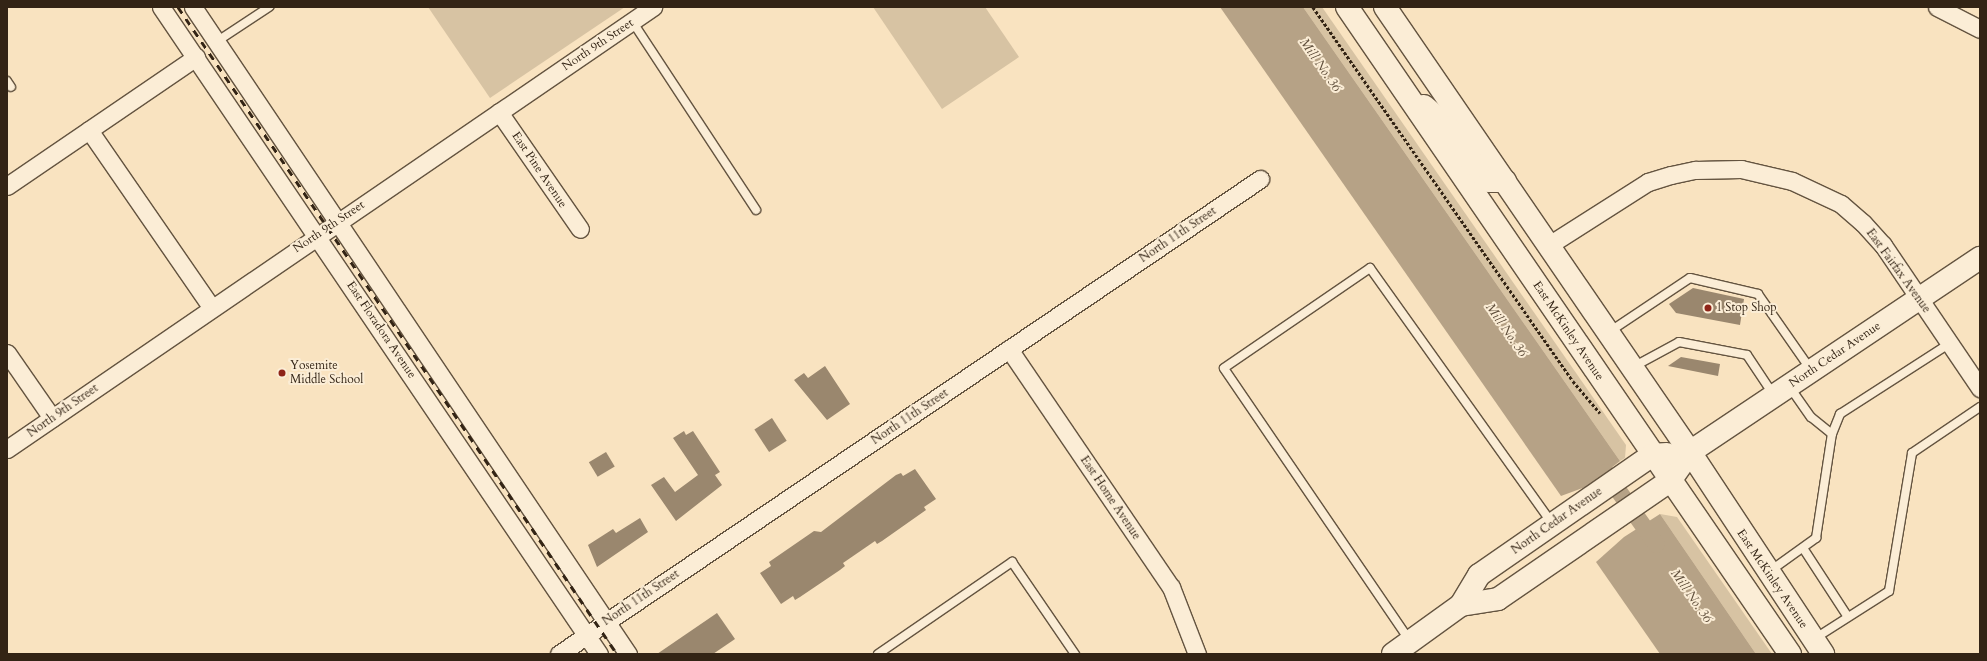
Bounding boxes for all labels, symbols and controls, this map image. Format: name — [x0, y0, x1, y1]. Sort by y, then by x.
street label: North 9th Street — [559, 16, 637, 74]
water label: Mill No. 36 — [1296, 35, 1344, 95]
street label: East Pine Avenue — [508, 129, 570, 211]
street label: North 9th Street — [290, 198, 368, 256]
street label: North 11th Street — [1137, 204, 1219, 266]
street label: East Fairfax Avenue — [1863, 226, 1933, 316]
street label: East Floradora Avenue — [343, 279, 419, 381]
street label: East McKinley Avenue — [1529, 279, 1607, 383]
water label: Mill No. 36 — [1482, 300, 1530, 360]
place label: 1 Stop Shop — [1716, 301, 1777, 315]
marker: 1 Stop Shop — [1703, 303, 1713, 313]
street label: North Cedar Avenue — [1786, 319, 1884, 391]
place label: Yosemite Middle School — [290, 359, 363, 387]
marker: Yosemite Middle School — [277, 368, 287, 378]
street label: North 9th Street — [25, 381, 101, 441]
street label: North 11th Street — [869, 386, 951, 448]
street label: East Home Avenue — [1077, 453, 1143, 543]
street label: North Cedar Avenue — [1509, 484, 1605, 558]
street label: East McKinley Avenue — [1733, 527, 1811, 631]
water label: Mill No. 36 — [1667, 566, 1715, 626]
street label: North 11th Street — [600, 567, 682, 629]

